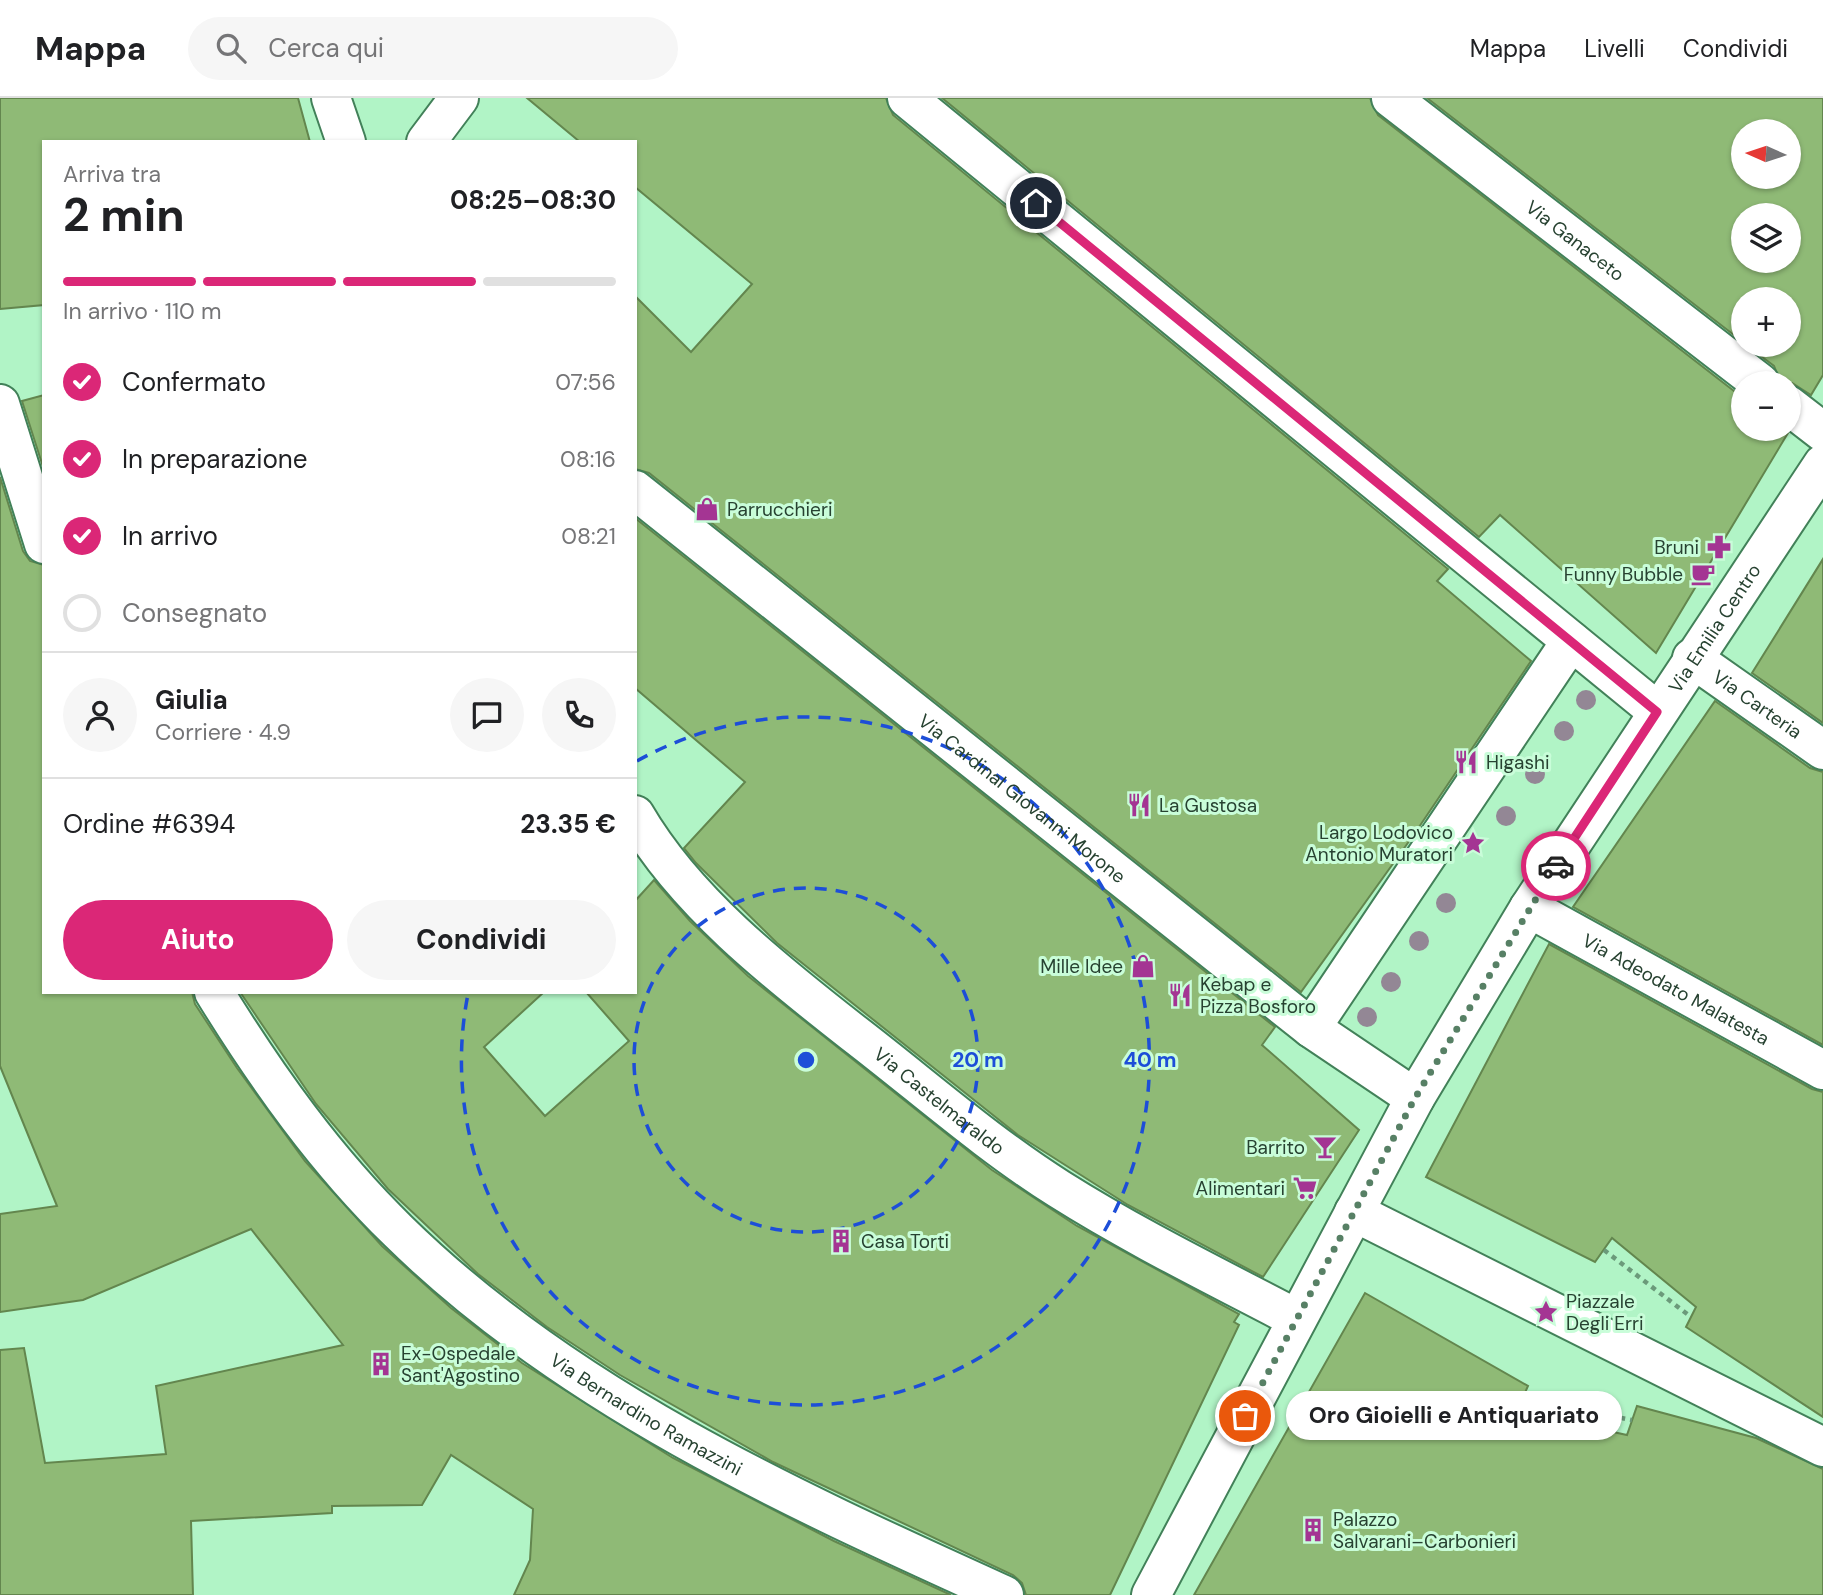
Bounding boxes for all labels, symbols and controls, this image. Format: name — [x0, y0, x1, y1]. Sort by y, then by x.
search box — [188, 17, 678, 80]
text: Mappa — [35, 27, 146, 70]
icon: search — [212, 29, 250, 67]
text: Cerca qui — [268, 31, 384, 65]
text: Mappa — [1470, 33, 1546, 64]
text: Livelli — [1584, 33, 1645, 64]
text: Condividi — [1683, 33, 1788, 64]
north arrow — [1731, 119, 1801, 189]
map controls — [1731, 119, 1801, 441]
text: Arriva tra — [63, 159, 161, 189]
pin — [1006, 173, 1066, 233]
text: 08:25–08:30 — [450, 183, 616, 217]
icon: home — [1017, 184, 1055, 222]
text: 2 min — [63, 185, 185, 245]
street label: Via Ganaceto — [1521, 195, 1630, 287]
button: layers — [1731, 203, 1801, 273]
button: + — [1731, 287, 1801, 357]
text: In arrivo · 110 m — [63, 296, 221, 326]
icon: check — [63, 363, 101, 401]
text: Confermato — [122, 365, 266, 399]
text: 07:56 — [555, 367, 616, 397]
button: − — [1731, 371, 1801, 441]
icon: check — [63, 440, 101, 478]
text: In preparazione — [122, 442, 308, 476]
text: 08:16 — [560, 444, 616, 474]
shop icon: Parrucchieri — [693, 495, 721, 523]
place label: Parrucchieri — [727, 497, 832, 522]
icon: check — [63, 517, 101, 555]
text: In arrivo — [122, 519, 218, 553]
text: 08:21 — [561, 521, 616, 551]
pharmacy icon: Bruni — [1705, 533, 1733, 561]
place label: Bruni — [1654, 535, 1699, 560]
street label: Via Emilia Centro — [1663, 559, 1767, 698]
cafe icon: Funny Bubble — [1689, 560, 1717, 588]
place label: Funny Bubble — [1564, 562, 1683, 587]
text: Consegnato — [122, 596, 267, 630]
street label: Via Carteria — [1708, 664, 1807, 744]
button: person — [63, 678, 137, 752]
button: chat — [450, 678, 524, 752]
button: phone — [542, 678, 616, 752]
text: Giulia — [155, 683, 228, 717]
street label: Via Cardinal Giovanni Morone — [913, 708, 1131, 889]
text: Corriere · 4.9 — [155, 717, 291, 747]
restaurant icon: Higashi — [1452, 748, 1480, 776]
place label: Higashi — [1486, 750, 1549, 775]
restaurant icon: La Gustosa — [1125, 791, 1153, 819]
place label: La Gustosa — [1159, 793, 1257, 818]
text: Ordine #6394 — [63, 807, 235, 841]
text: 23.35 € — [520, 807, 616, 841]
place label: Largo Lodovico Antonio Muratori — [1305, 820, 1453, 867]
place icon: Largo Lodovico Antonio Muratori — [1459, 829, 1487, 857]
courier — [1521, 831, 1591, 901]
icon: car — [1537, 847, 1575, 885]
button: Aiuto — [63, 900, 333, 980]
button: Condividi — [347, 900, 616, 980]
street label: Via Adeodato Malatesta — [1578, 928, 1774, 1051]
shop icon: Mille Idee — [1129, 952, 1157, 980]
place label: Mille Idee — [1040, 954, 1123, 979]
place label: Kebap e Pizza Bosforo — [1200, 972, 1316, 1019]
restaurant icon: Kebap e Pizza Bosforo — [1166, 981, 1194, 1009]
street label: Via Castelmaraldo — [868, 1042, 1010, 1161]
text: 20 m — [952, 1046, 1004, 1074]
text: 40 m — [1123, 1046, 1177, 1074]
centre of rings — [794, 1048, 818, 1072]
bar icon: Barrito — [1311, 1133, 1339, 1161]
place label: Barrito — [1246, 1135, 1305, 1160]
supermarket icon: Alimentari — [1291, 1174, 1319, 1202]
place label: Alimentari — [1196, 1176, 1285, 1201]
building icon: Casa Torti — [827, 1227, 855, 1255]
place label: Casa Torti — [861, 1229, 949, 1254]
place label: Piazzale Degli Erri — [1566, 1289, 1644, 1336]
place icon: Piazzale Degli Erri — [1532, 1298, 1560, 1326]
place label: Ex-Ospedale Sant'Agostino — [401, 1341, 520, 1388]
street label: Via Bernardino Ramazzini — [545, 1347, 747, 1481]
building icon: Ex-Ospedale Sant'Agostino — [367, 1350, 395, 1378]
pin — [1215, 1386, 1275, 1446]
callout: Oro Gioielli e Antiquariato — [1287, 1392, 1623, 1440]
icon: bag — [1226, 1397, 1264, 1435]
text: Oro Gioielli e Antiquariato — [1309, 1400, 1599, 1430]
place label: Palazzo Salvarani–Carbonieri — [1333, 1507, 1516, 1554]
building icon: Palazzo Salvarani–Carbonieri — [1299, 1516, 1327, 1544]

